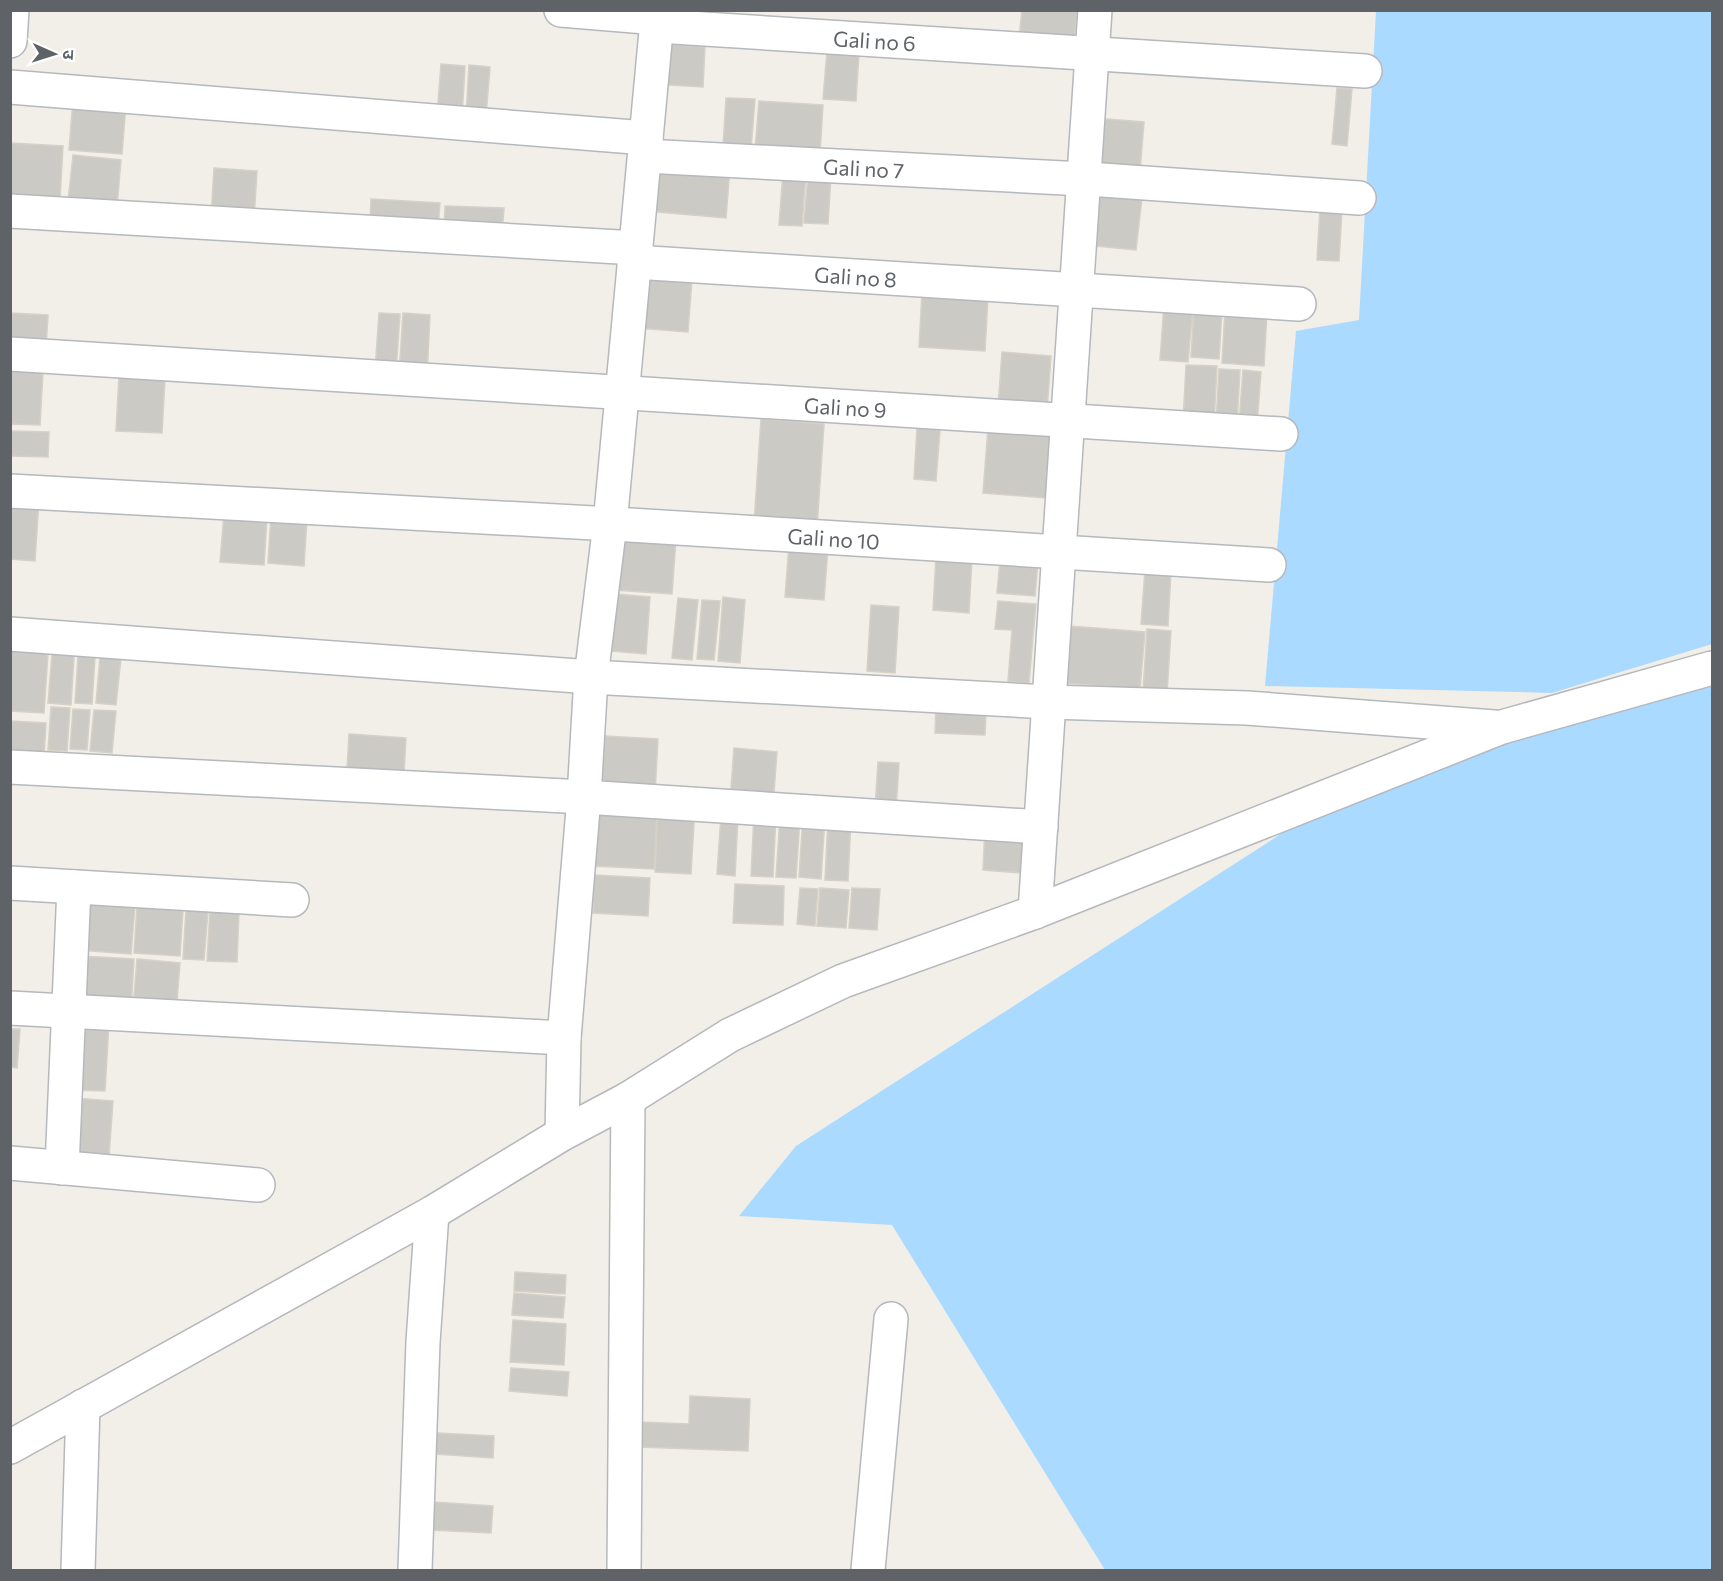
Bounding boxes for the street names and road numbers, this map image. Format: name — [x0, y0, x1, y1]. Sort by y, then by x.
street label: Gali no 6 — [833, 25, 917, 55]
street label: Gali no 7 — [823, 153, 905, 182]
street label: Gali no 8 — [814, 261, 898, 291]
street label: Gali no 9 — [803, 392, 887, 422]
street label: Gali no 10 — [787, 522, 881, 553]

